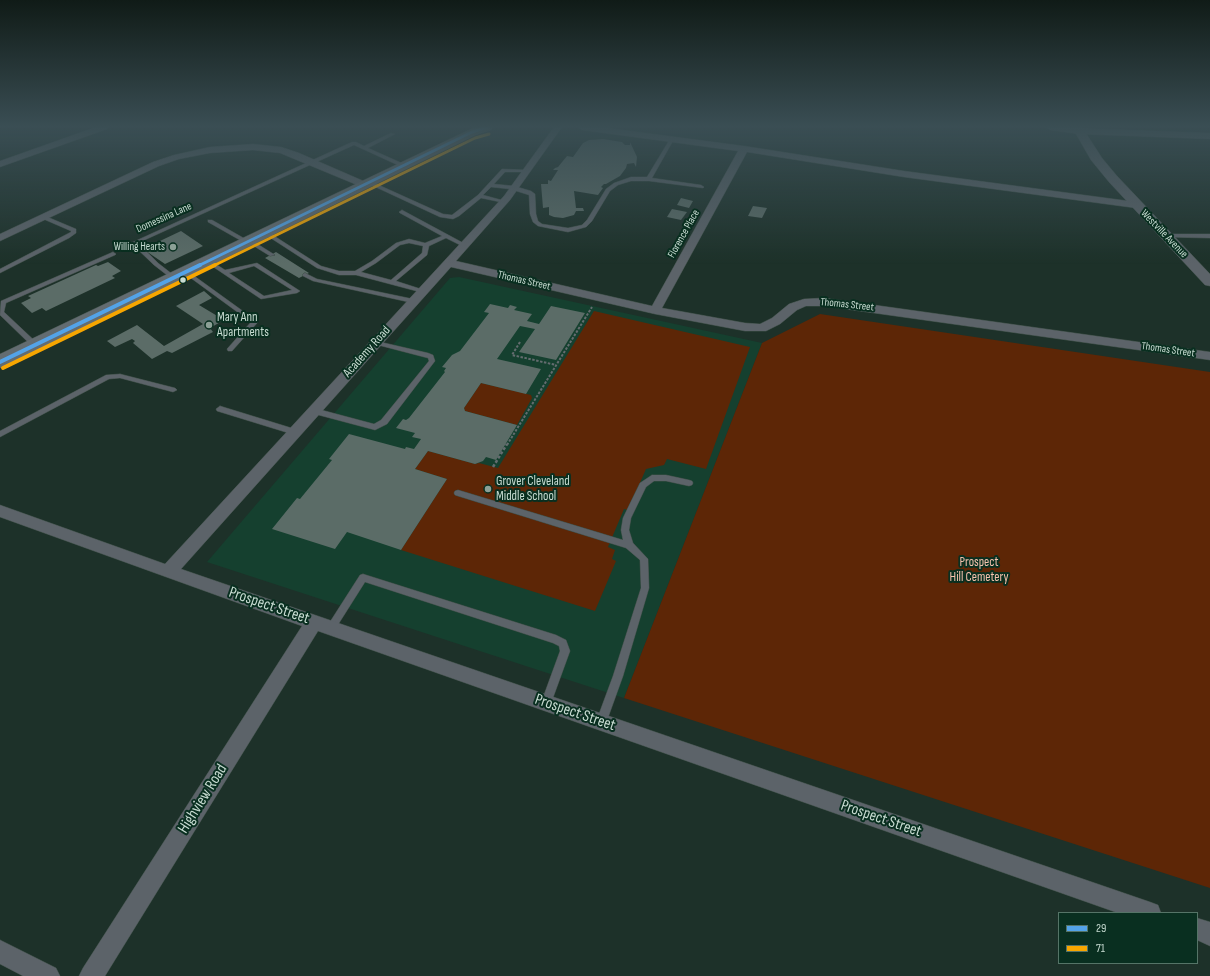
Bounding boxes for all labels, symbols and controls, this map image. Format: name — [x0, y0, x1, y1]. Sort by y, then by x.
street label: Domessina Lane — [134, 200, 194, 236]
street label: Westville Avenue — [1138, 207, 1190, 261]
street label: Florence Place — [665, 208, 703, 260]
place label: Willing Hearts — [114, 240, 165, 254]
marker: Willing Hearts — [168, 242, 178, 252]
street label: Thomas Street — [496, 269, 552, 293]
unlabelled marker — [178, 275, 188, 285]
street label: Thomas Street — [820, 296, 874, 314]
place label: Mary Ann Apartments — [217, 310, 269, 341]
marker: Mary Ann Apartments — [204, 320, 214, 330]
street label: Academy Road — [340, 323, 394, 381]
street label: Thomas Street — [1140, 340, 1196, 360]
place label: Grover Cleveland Middle School — [496, 474, 570, 505]
marker: Grover Cleveland Middle School — [483, 484, 493, 494]
park label: Prospect Hill Cemetery — [950, 555, 1008, 586]
street label: Prospect Street — [226, 583, 312, 629]
street label: Prospect Street — [532, 690, 618, 736]
street label: Highview Road — [174, 761, 232, 837]
street label: Prospect Street — [838, 796, 924, 842]
legend — [1058, 912, 1198, 964]
text: 29 — [1096, 921, 1106, 936]
text: 71 — [1096, 941, 1105, 956]

